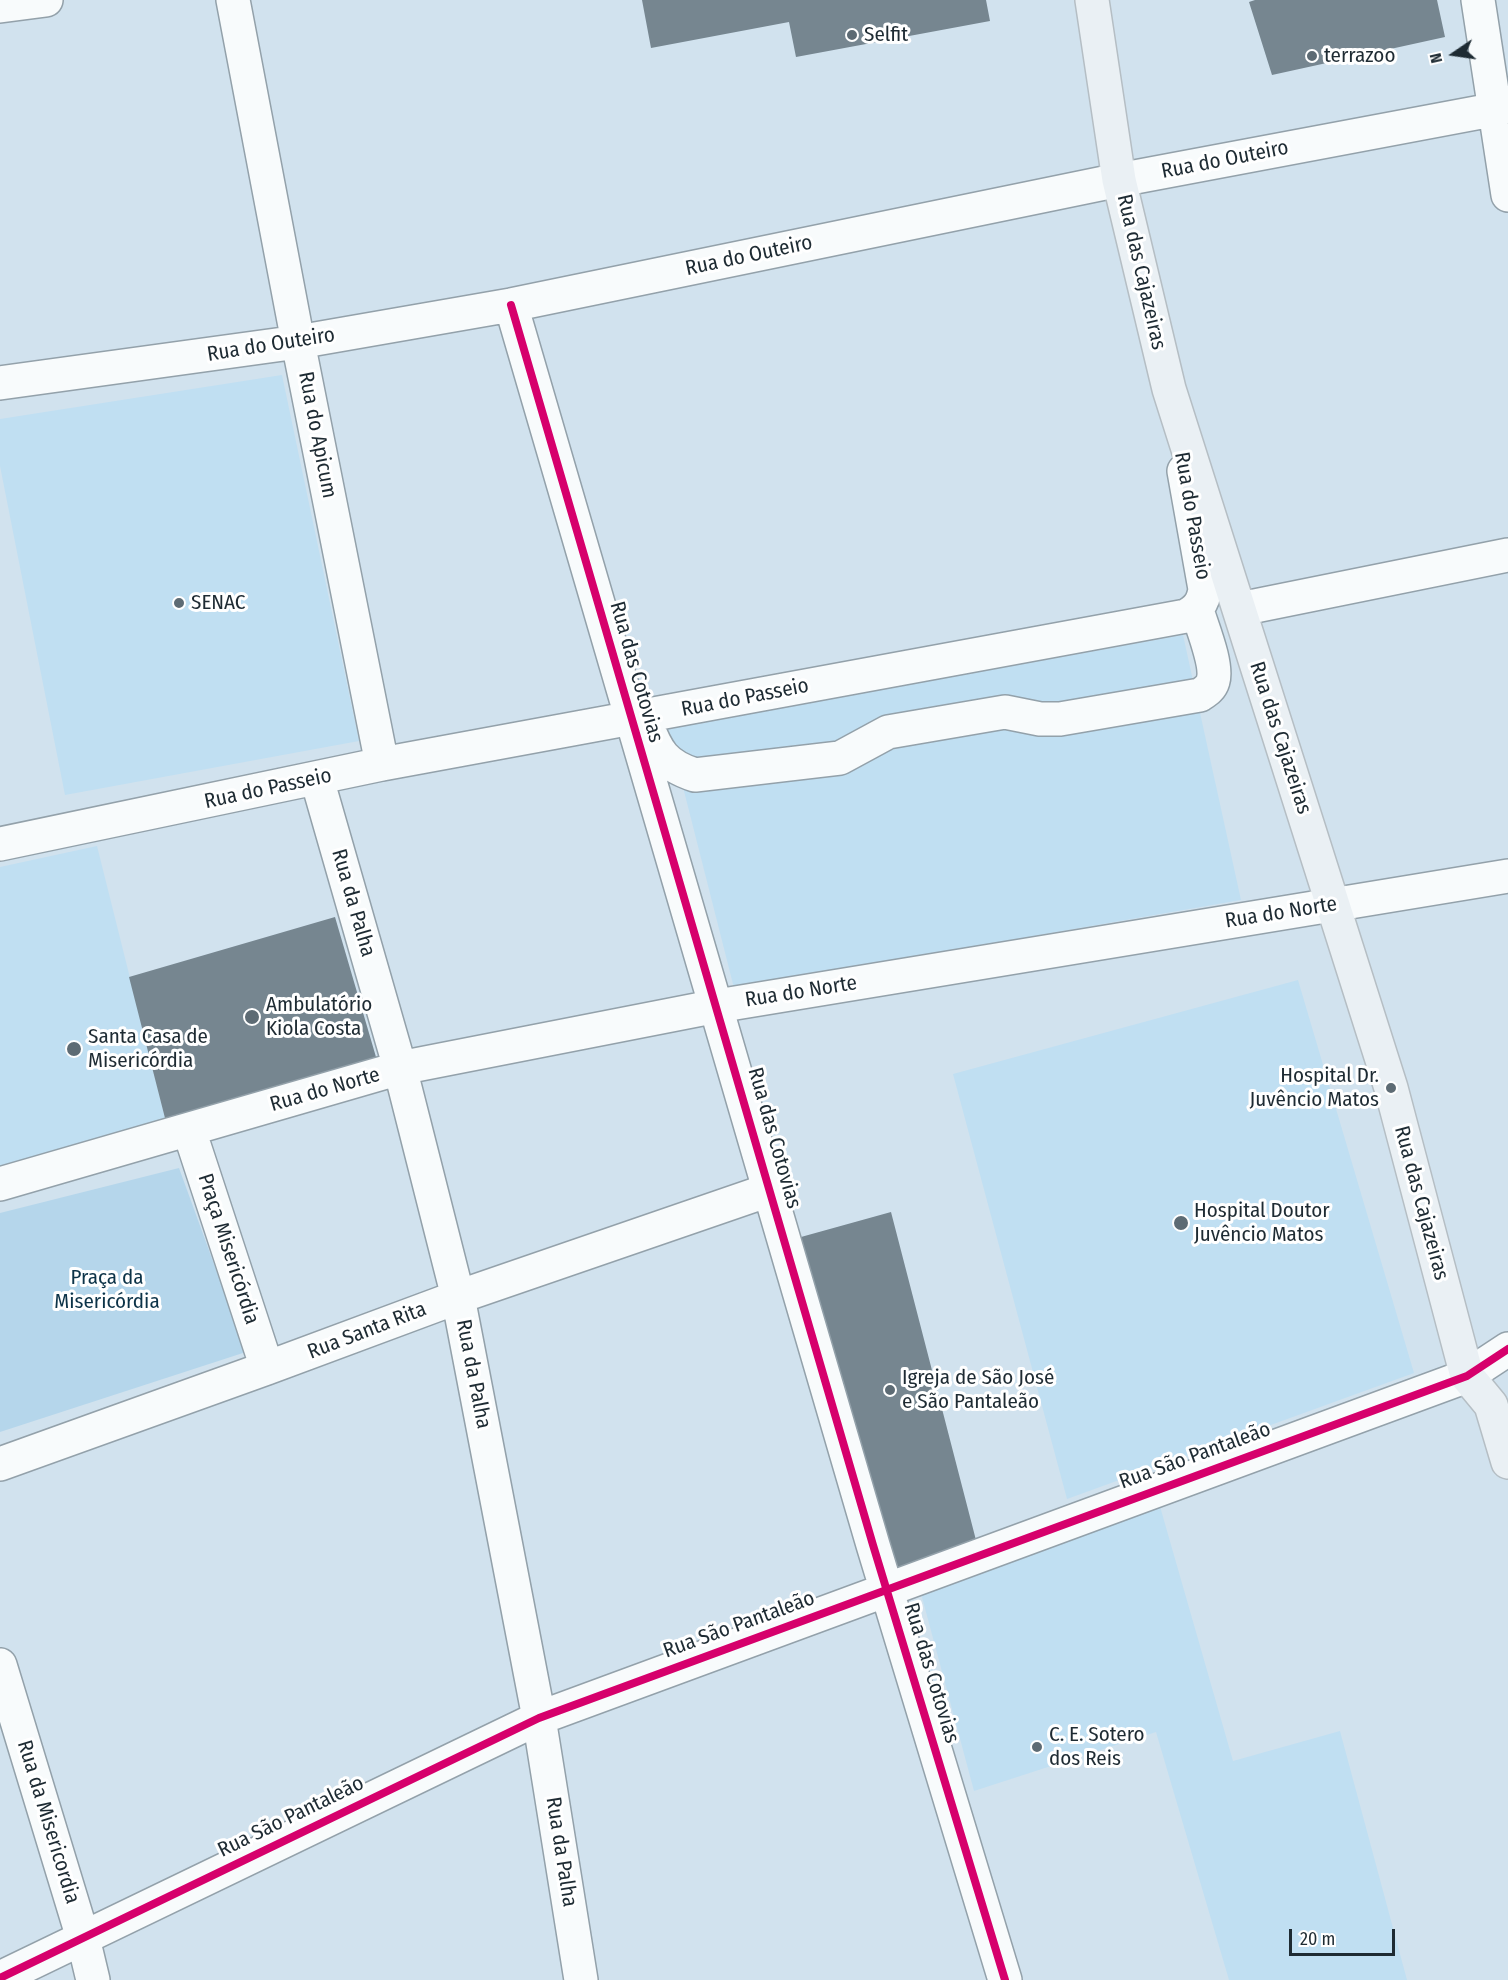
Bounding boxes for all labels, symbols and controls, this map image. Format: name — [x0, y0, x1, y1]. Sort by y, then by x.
place label: Selfit — [864, 22, 908, 48]
north arrow — [1424, 24, 1484, 84]
marker: Selfit — [845, 28, 859, 42]
place label: terrazoo — [1324, 43, 1395, 69]
marker: terrazoo — [1305, 49, 1319, 63]
text: N — [1426, 51, 1446, 65]
street label: Rua do Outeiro — [1159, 135, 1291, 185]
street label: Rua das Cajazeiras — [1111, 192, 1171, 352]
street label: Rua do Outeiro — [683, 230, 815, 282]
street label: Rua do Outeiro — [205, 322, 337, 368]
street label: Rua do Apicum — [292, 370, 342, 500]
street label: Rua do Passeio — [1168, 450, 1216, 582]
place label: SENAC — [191, 590, 246, 616]
marker: SENAC — [172, 596, 186, 610]
street label: Rua das Cotovias — [604, 599, 668, 745]
street label: Rua das Cajazeiras — [1243, 659, 1317, 817]
street label: Rua do Passeio — [679, 673, 811, 723]
street label: Rua do Passeio — [202, 763, 334, 815]
street label: Rua da Palha — [326, 846, 380, 960]
street label: Rua do Norte — [1223, 892, 1339, 934]
street label: Rua do Norte — [743, 971, 859, 1013]
place label: Ambulatório Kiola Costa — [266, 992, 372, 1042]
marker: Ambulatório Kiola Costa — [243, 1008, 261, 1026]
place label: Santa Casa de Misericórdia — [88, 1024, 208, 1074]
marker: Santa Casa de Misericórdia — [65, 1040, 83, 1058]
street label: Rua do Norte — [267, 1062, 383, 1118]
place label: Hospital Dr. Juvêncio Matos — [1250, 1063, 1379, 1113]
street label: Rua das Cotovias — [742, 1065, 806, 1211]
marker: Hospital Dr. Juvêncio Matos — [1384, 1081, 1398, 1095]
street label: Rua das Cajazeiras — [1388, 1123, 1454, 1283]
street label: Praça Misericórdia — [192, 1170, 264, 1328]
place label: Hospital Doutor Juvêncio Matos — [1194, 1198, 1330, 1248]
marker: Hospital Doutor Juvêncio Matos — [1172, 1214, 1190, 1232]
park label: Praça da Misericórdia — [54, 1265, 160, 1315]
street label: Rua Santa Rita — [304, 1297, 430, 1365]
street label: Rua da Palha — [450, 1317, 496, 1431]
place label: Igreja de São José e São Pantaleão — [902, 1365, 1054, 1415]
marker: Igreja de São José e São Pantaleão — [883, 1383, 897, 1397]
street label: Rua São Pantaleão — [1116, 1417, 1274, 1495]
street label: Rua São Pantaleão — [660, 1586, 818, 1664]
street label: Rua das Cotovias — [898, 1600, 964, 1746]
place label: C. E. Sotero dos Reis — [1049, 1722, 1144, 1772]
street label: Rua da Misericordia — [11, 1737, 85, 1907]
marker: C. E. Sotero dos Reis — [1030, 1740, 1044, 1754]
street label: Rua São Pantaleão — [214, 1771, 368, 1863]
street label: Rua da Palha — [540, 1795, 582, 1909]
scale bar — [1292, 1917, 1398, 1955]
text: 20 m — [1300, 1928, 1335, 1950]

